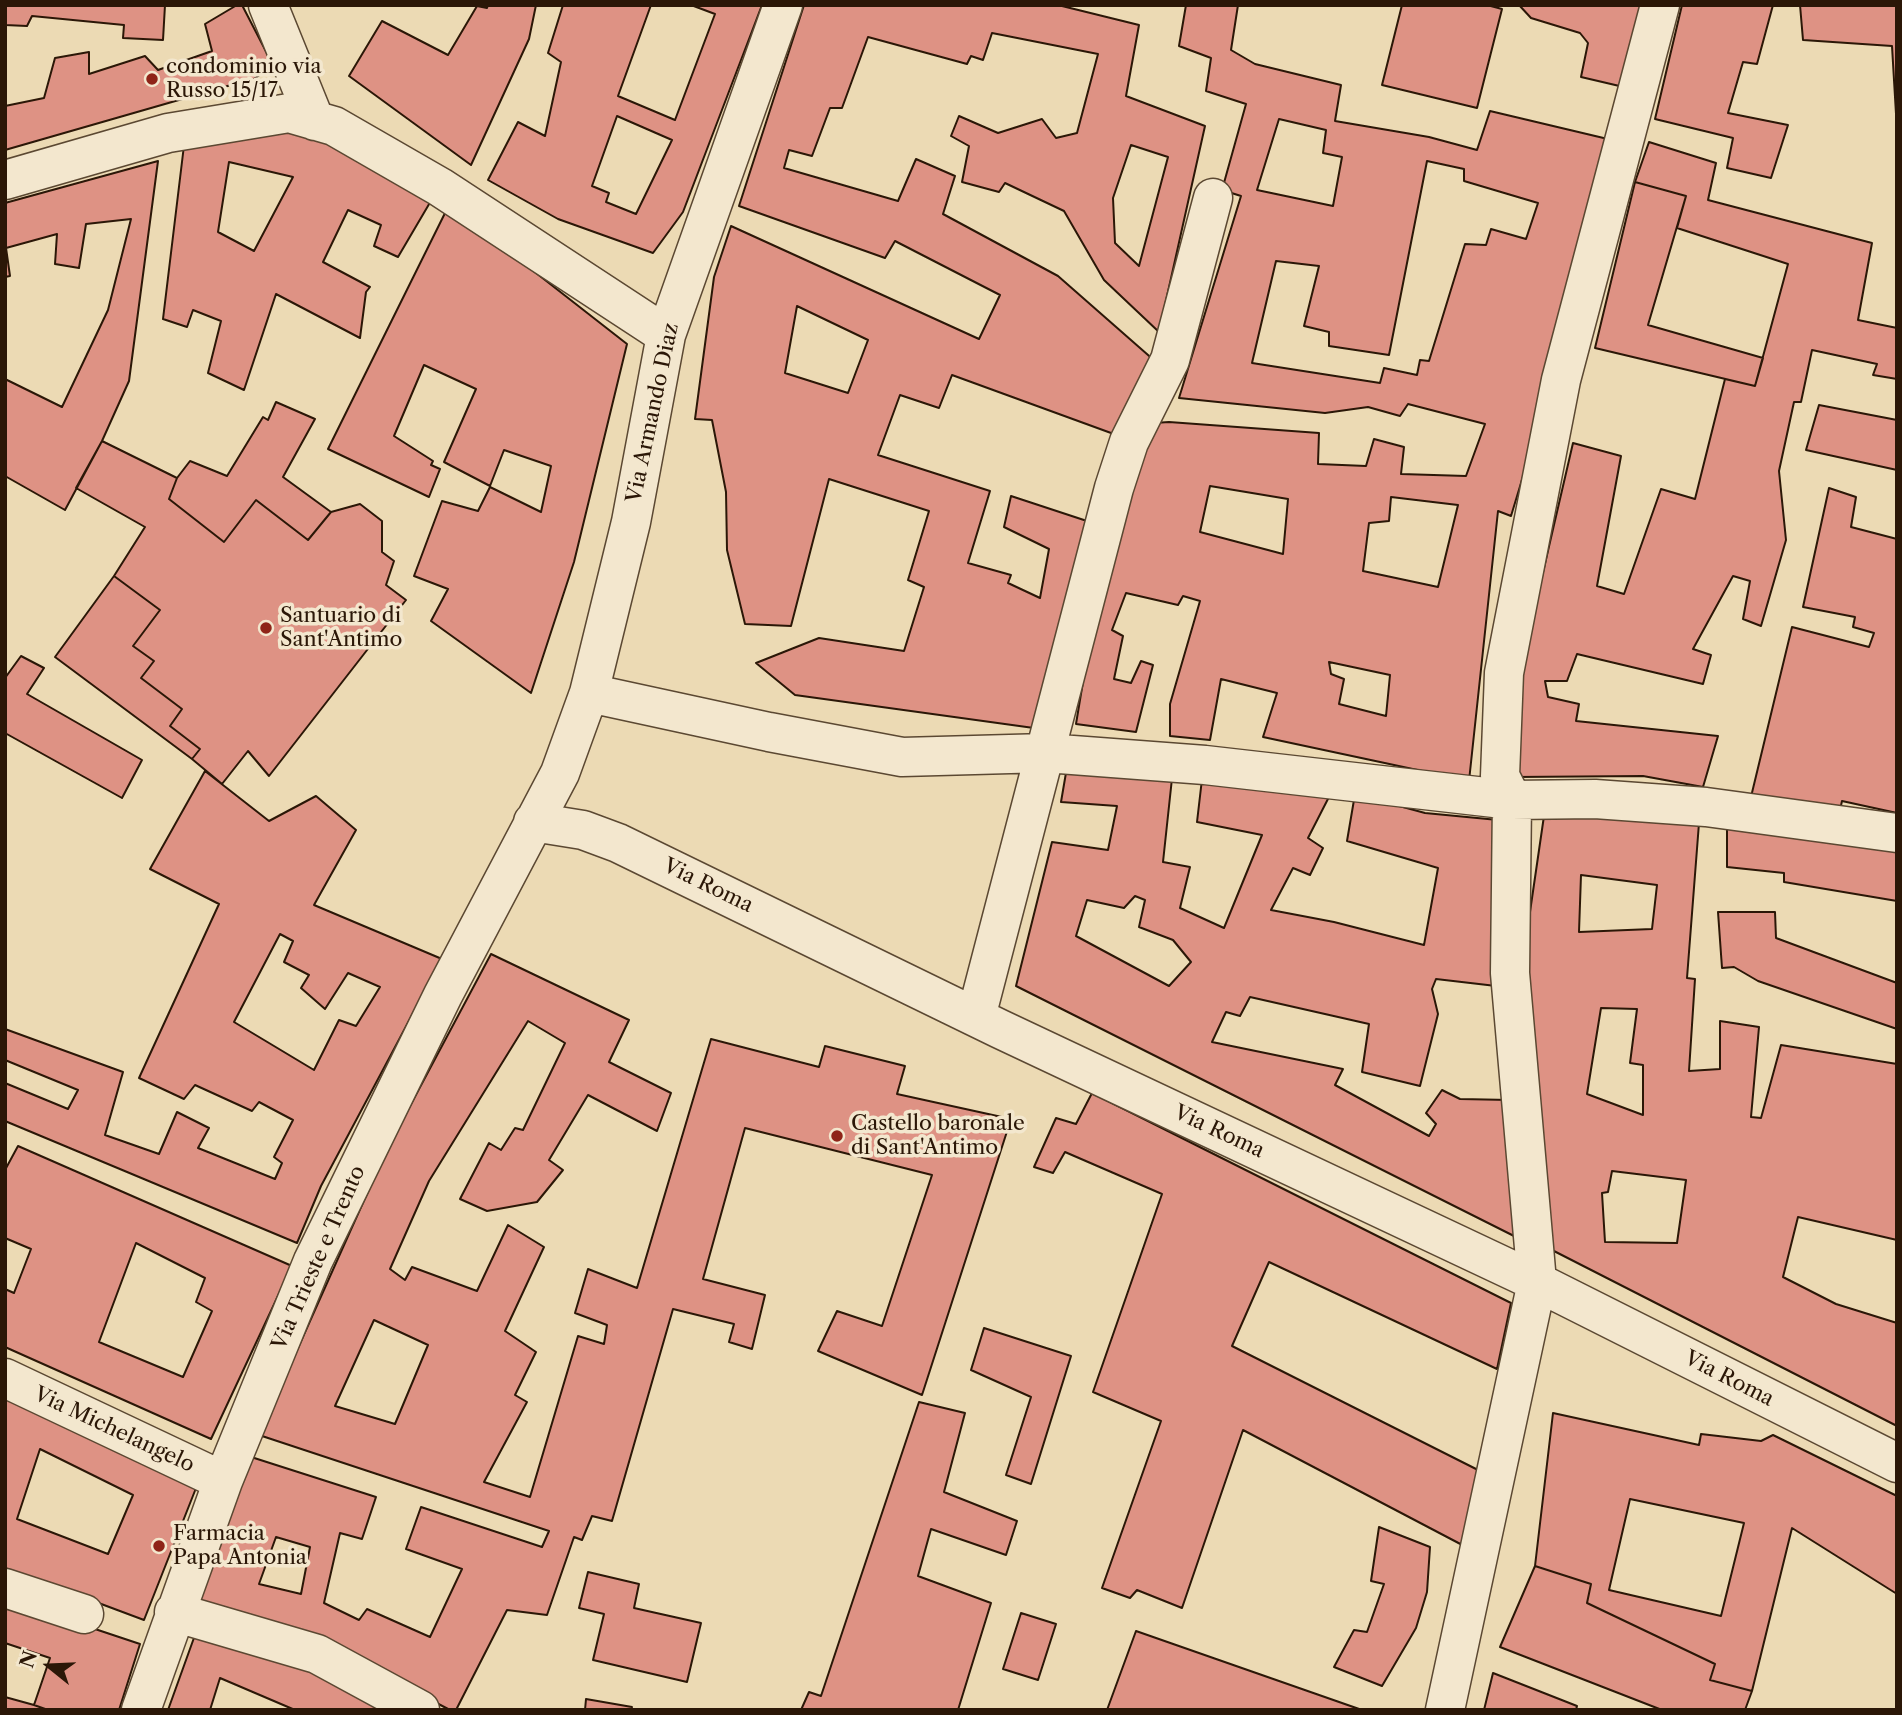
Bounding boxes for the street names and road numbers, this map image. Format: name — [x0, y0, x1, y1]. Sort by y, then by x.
street label: Via Armando Diaz — [622, 321, 684, 505]
street label: Via Roma — [659, 853, 757, 919]
street label: Via Roma — [1170, 1100, 1268, 1164]
street label: Via Trieste e Trento — [267, 1162, 371, 1354]
street label: Via Roma — [1680, 1346, 1778, 1412]
street label: Via Michelangelo — [30, 1382, 198, 1478]

